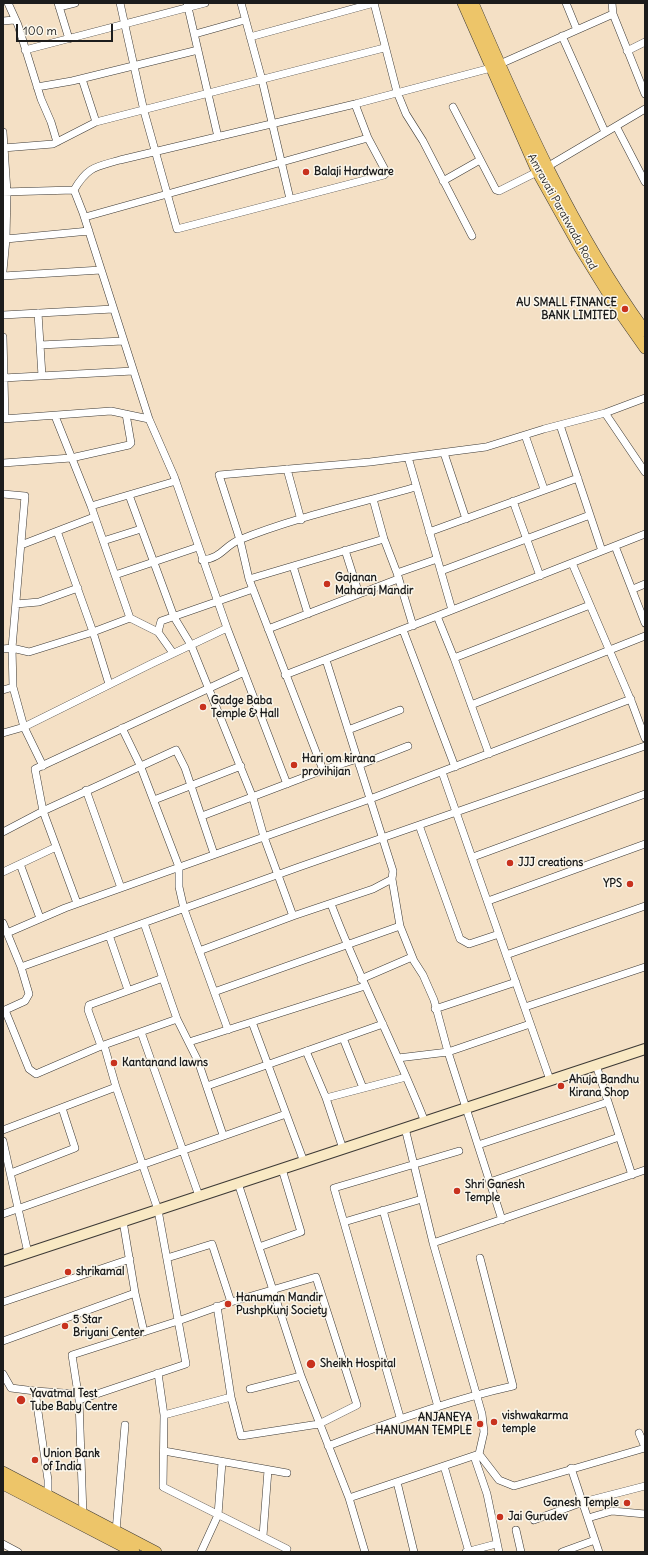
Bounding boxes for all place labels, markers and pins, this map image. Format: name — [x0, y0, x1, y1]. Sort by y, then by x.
place label: Balaji Hardware — [314, 165, 394, 179]
marker: Balaji Hardware — [301, 167, 311, 177]
place label: AU SMALL FINANCE BANK LIMITED — [516, 296, 617, 322]
marker: AU SMALL FINANCE BANK LIMITED — [620, 304, 630, 314]
place label: Gajanan Maharaj Mandir — [335, 571, 413, 597]
marker: Gajanan Maharaj Mandir — [322, 579, 332, 589]
place label: Gadge Baba Temple & Hall — [211, 694, 279, 720]
marker: Gadge Baba Temple & Hall — [198, 702, 208, 712]
place label: Hari om kirana provihijan — [302, 752, 376, 778]
marker: Hari om kirana provihijan — [289, 760, 299, 770]
place label: JJJ creations — [518, 856, 583, 870]
marker: JJJ creations — [505, 858, 515, 868]
place label: YPS — [603, 877, 622, 891]
marker: YPS — [625, 879, 635, 889]
place label: Kantanand lawns — [122, 1056, 208, 1070]
marker: Kantanand lawns — [109, 1058, 119, 1068]
place label: Ahuja Bandhu Kirana Shop — [569, 1073, 639, 1099]
marker: Ahuja Bandhu Kirana Shop — [556, 1081, 566, 1091]
place label: Shri Ganesh Temple — [465, 1178, 525, 1204]
marker: Shri Ganesh Temple — [452, 1186, 462, 1196]
place label: shrikamal — [76, 1265, 125, 1279]
marker: shrikamal — [63, 1267, 73, 1277]
place label: Hanuman Mandir PushpKunj Society — [236, 1291, 327, 1317]
marker: Hanuman Mandir PushpKunj Society — [223, 1299, 233, 1309]
place label: 5 Star Briyani Center — [73, 1313, 144, 1339]
marker: 5 Star Briyani Center — [60, 1321, 70, 1331]
place label: Sheikh Hospital — [320, 1357, 396, 1371]
marker: Sheikh Hospital — [305, 1358, 317, 1370]
place label: Yavatmal Test Tube Baby Centre — [30, 1387, 117, 1413]
marker: Yavatmal Test Tube Baby Centre — [15, 1394, 27, 1406]
place label: vishwakarma temple — [502, 1409, 568, 1435]
place label: ANJANEYA HANUMAN TEMPLE — [375, 1411, 472, 1437]
marker: vishwakarma temple — [489, 1417, 499, 1427]
marker: ANJANEYA HANUMAN TEMPLE — [475, 1419, 485, 1429]
place label: Union Bank of India — [43, 1447, 100, 1473]
marker: Union Bank of India — [30, 1455, 40, 1465]
place label: Ganesh Temple — [543, 1496, 619, 1510]
marker: Ganesh Temple — [622, 1498, 632, 1508]
place label: Jai Gurudev — [508, 1510, 568, 1524]
marker: Jai Gurudev — [495, 1512, 505, 1522]

